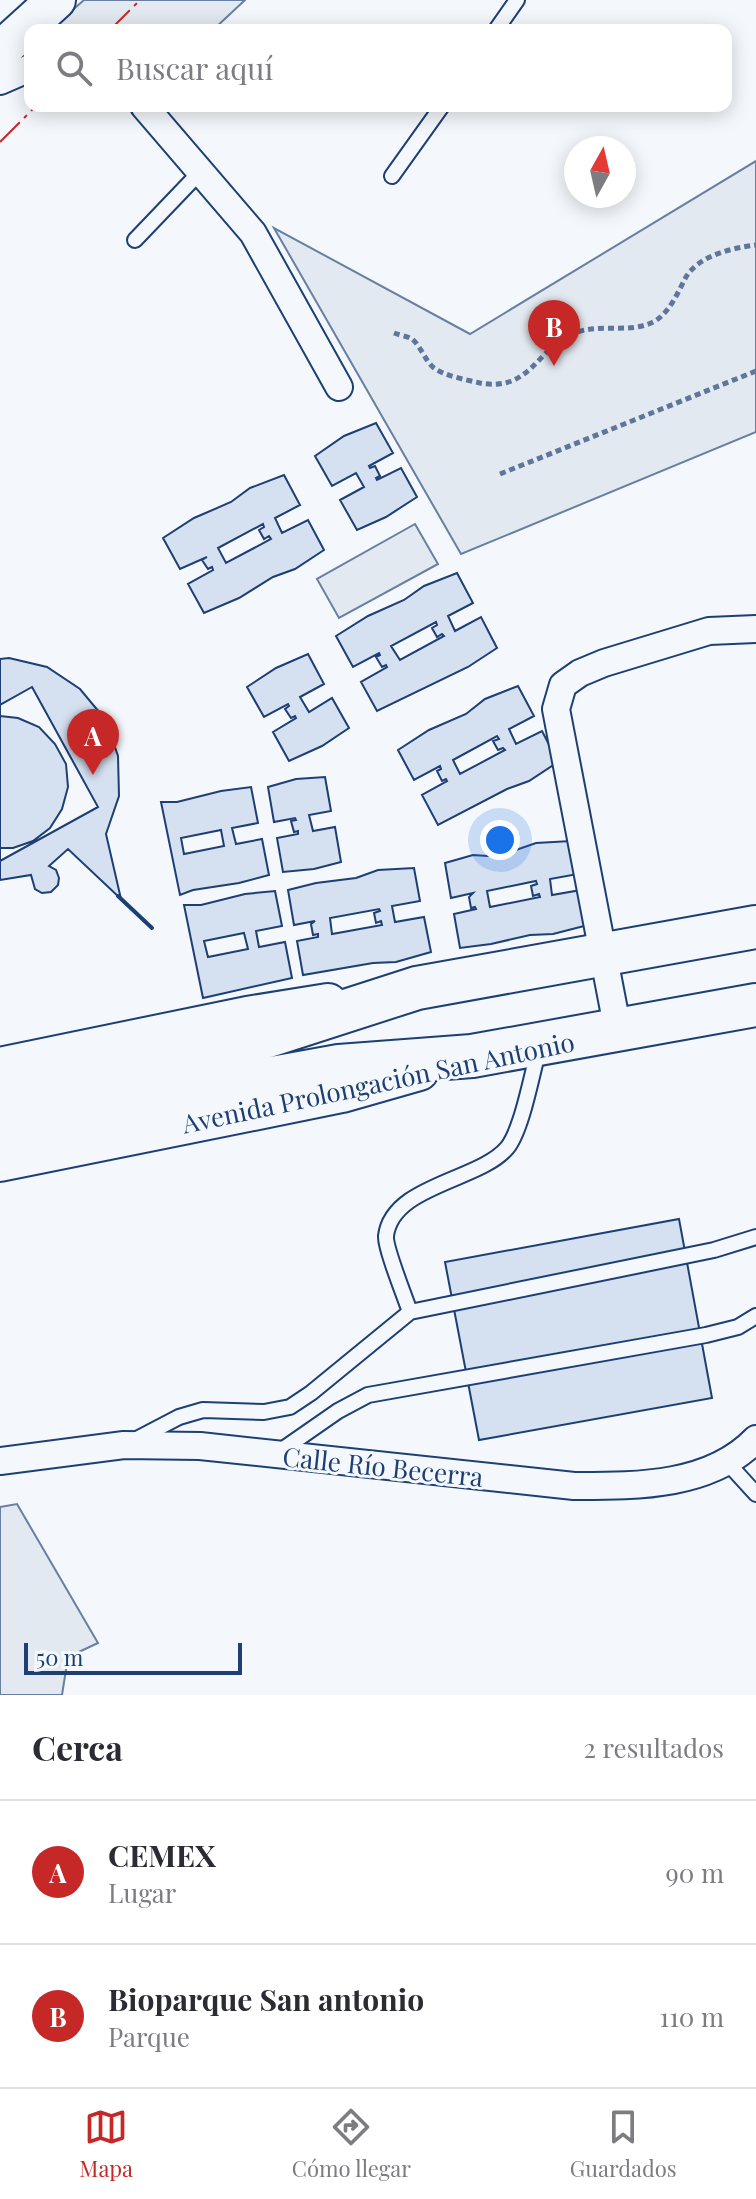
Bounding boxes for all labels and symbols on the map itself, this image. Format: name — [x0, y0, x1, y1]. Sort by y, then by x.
north arrow — [564, 136, 636, 208]
pin: B — [528, 300, 580, 366]
pin: A — [67, 709, 119, 775]
your location — [480, 820, 520, 860]
street label: Avenida Prolongación San Antonio — [178, 1023, 577, 1141]
street label: Calle Río Becerra — [281, 1438, 485, 1494]
scale bar — [24, 1639, 242, 1675]

